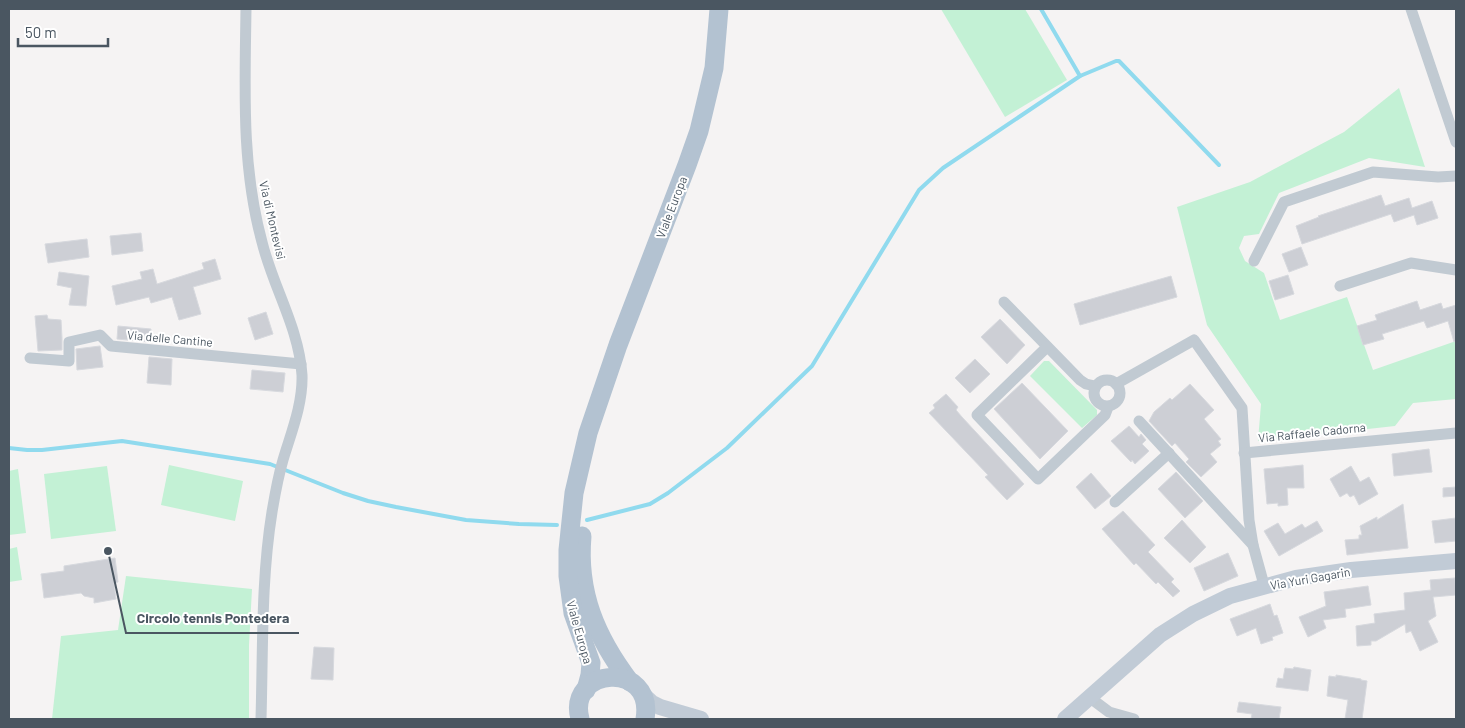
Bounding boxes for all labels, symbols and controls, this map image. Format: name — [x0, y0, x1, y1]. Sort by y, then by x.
scale bar — [18, 15, 108, 47]
text: 50 m — [25, 23, 57, 41]
street label: Viale Europa — [653, 174, 689, 240]
street label: Via di Montevisi — [257, 179, 289, 261]
street label: Via delle Cantine — [127, 327, 213, 349]
street label: Via Raffaele Cadorna — [1258, 419, 1366, 445]
street label: Via Yuri Gagarin — [1269, 564, 1351, 592]
street label: Viale Europa — [564, 599, 596, 665]
callout: Circolo tennis Pontedera — [126, 604, 299, 633]
text: Circolo tennis Pontedera — [137, 609, 289, 626]

